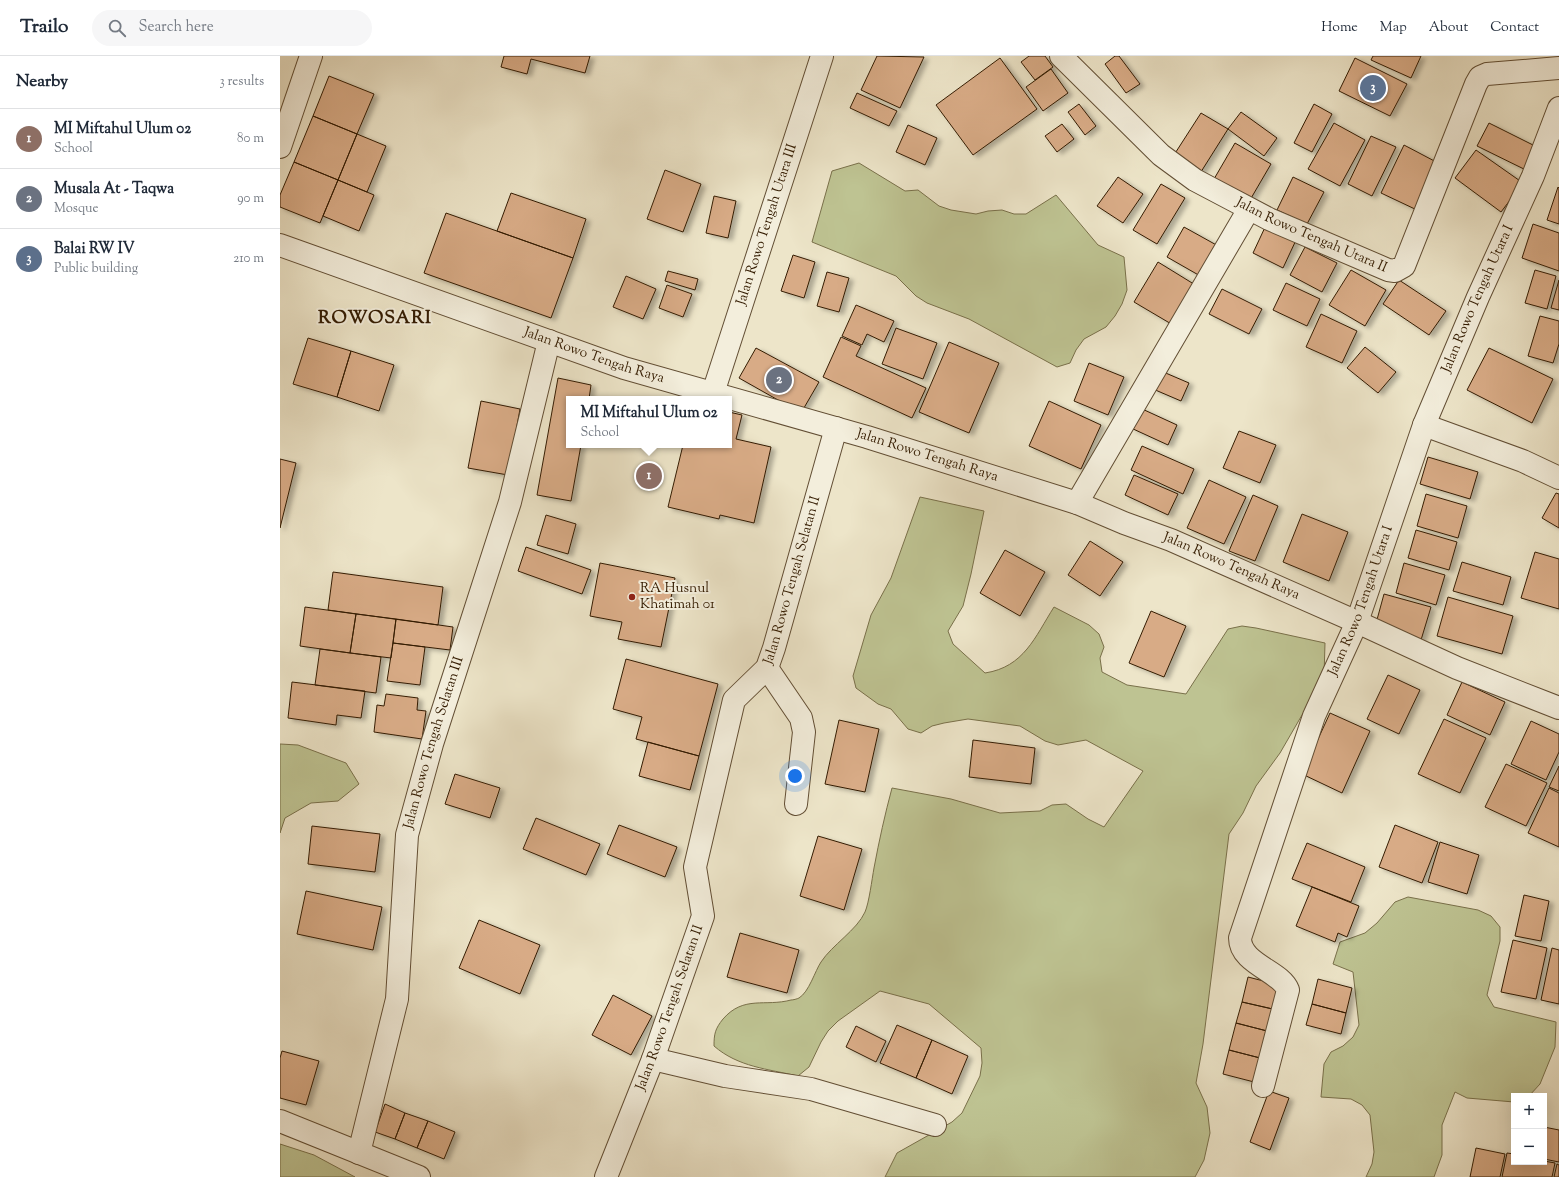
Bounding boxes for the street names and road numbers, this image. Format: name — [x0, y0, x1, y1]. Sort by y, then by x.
street label: Jalan Rowo Tengah Utara III — [732, 141, 803, 309]
street label: Jalan Rowo Tengah Utara II — [1231, 193, 1390, 279]
street label: Jalan Rowo Tengah Utara I — [1437, 222, 1520, 377]
street label: Jalan Rowo Tengah Raya — [520, 323, 667, 389]
street label: Jalan Rowo Tengah Raya — [853, 424, 1001, 488]
street label: Jalan Rowo Tengah Selatan II — [759, 493, 826, 668]
street label: Jalan Rowo Tengah Utara I — [1323, 523, 1399, 680]
street label: Jalan Rowo Tengah Raya — [1159, 528, 1303, 606]
street label: Jalan Rowo Tengah Selatan III — [399, 654, 470, 832]
street label: Jalan Rowo Tengah Selatan II — [631, 922, 709, 1094]

